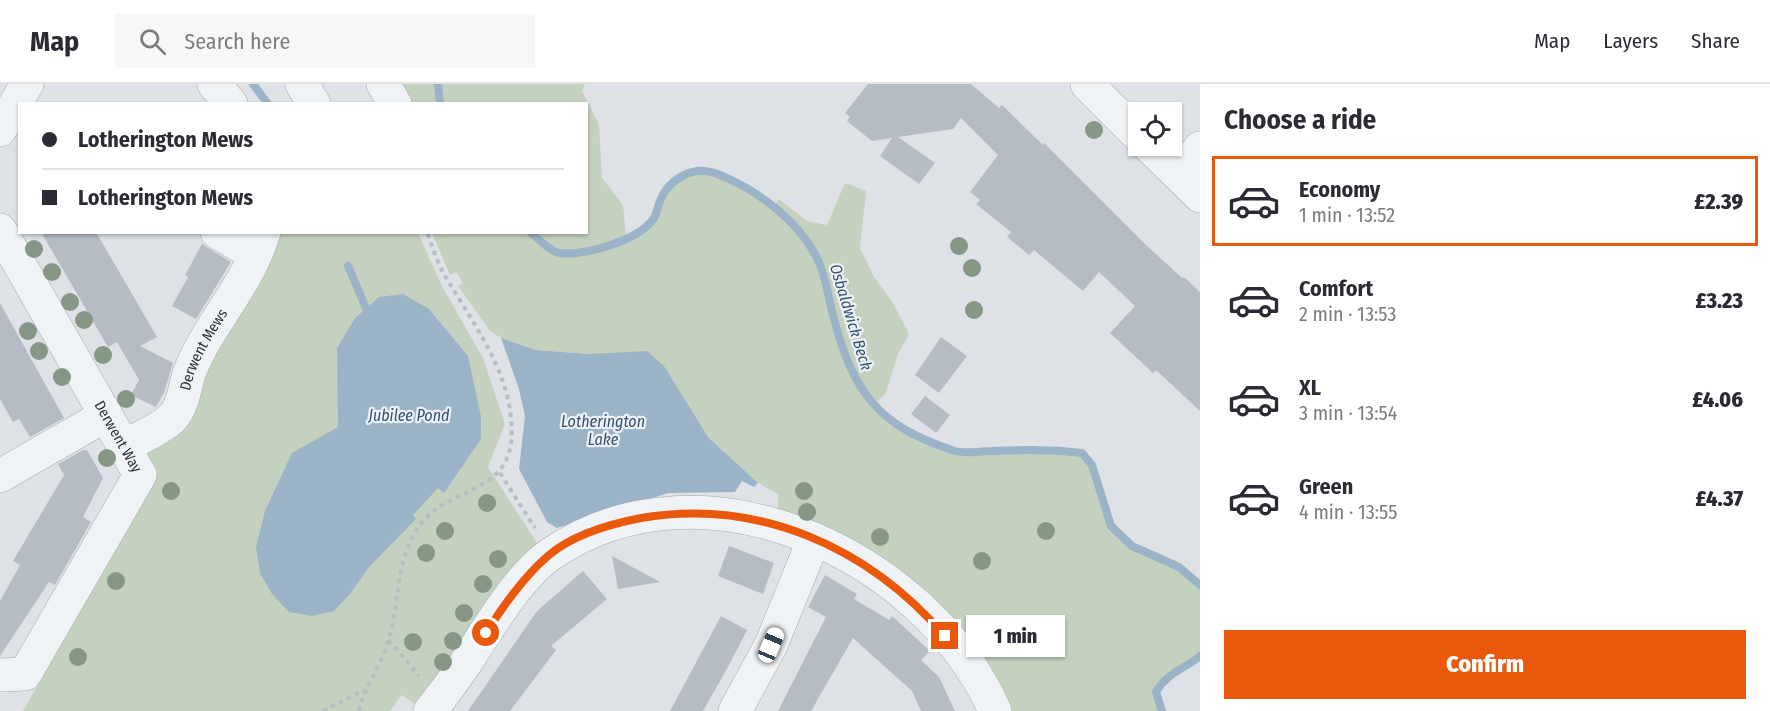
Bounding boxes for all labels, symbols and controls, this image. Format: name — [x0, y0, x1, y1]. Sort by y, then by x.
search box — [115, 14, 535, 68]
text: Map — [30, 25, 79, 58]
icon: search — [136, 25, 169, 58]
text: Search here — [184, 28, 290, 55]
text: Map — [1534, 28, 1570, 54]
text: Layers — [1603, 28, 1658, 54]
text: Share — [1691, 28, 1740, 54]
map controls — [1128, 102, 1182, 156]
button: locate — [1128, 102, 1182, 156]
text: Choose a ride — [1224, 104, 1376, 136]
text: Lotherington Mews — [78, 126, 253, 153]
icon: car — [1227, 174, 1281, 228]
text: Economy — [1299, 176, 1380, 203]
text: Lotherington Mews — [78, 184, 253, 211]
text: £2.39 — [1694, 188, 1743, 215]
text: 1 min · 13:52 — [1299, 203, 1395, 227]
water label: Osbaldwick Beck — [826, 262, 876, 372]
icon: car — [1227, 273, 1281, 327]
text: Comfort — [1299, 275, 1373, 302]
text: £3.23 — [1696, 287, 1743, 314]
text: 2 min · 13:53 — [1299, 302, 1396, 326]
street label: Derwent Mews — [176, 305, 231, 392]
icon: car — [1227, 372, 1281, 426]
text: XL — [1299, 374, 1321, 401]
text: £4.06 — [1692, 386, 1743, 413]
street label: Derwent Way — [91, 398, 146, 476]
text: 3 min · 13:54 — [1299, 401, 1397, 425]
water label: Jubilee Pond — [367, 406, 450, 425]
water label: Lotherington Lake — [561, 412, 645, 449]
icon: car — [1227, 471, 1281, 525]
text: Green — [1299, 473, 1353, 500]
text: £4.37 — [1696, 485, 1743, 512]
text: 4 min · 13:55 — [1299, 500, 1397, 524]
callout: 1 min — [966, 615, 1065, 657]
route start — [472, 619, 499, 646]
route end — [931, 622, 958, 649]
text: 1 min — [994, 624, 1037, 648]
car — [756, 625, 786, 665]
button: Confirm — [1224, 630, 1746, 699]

